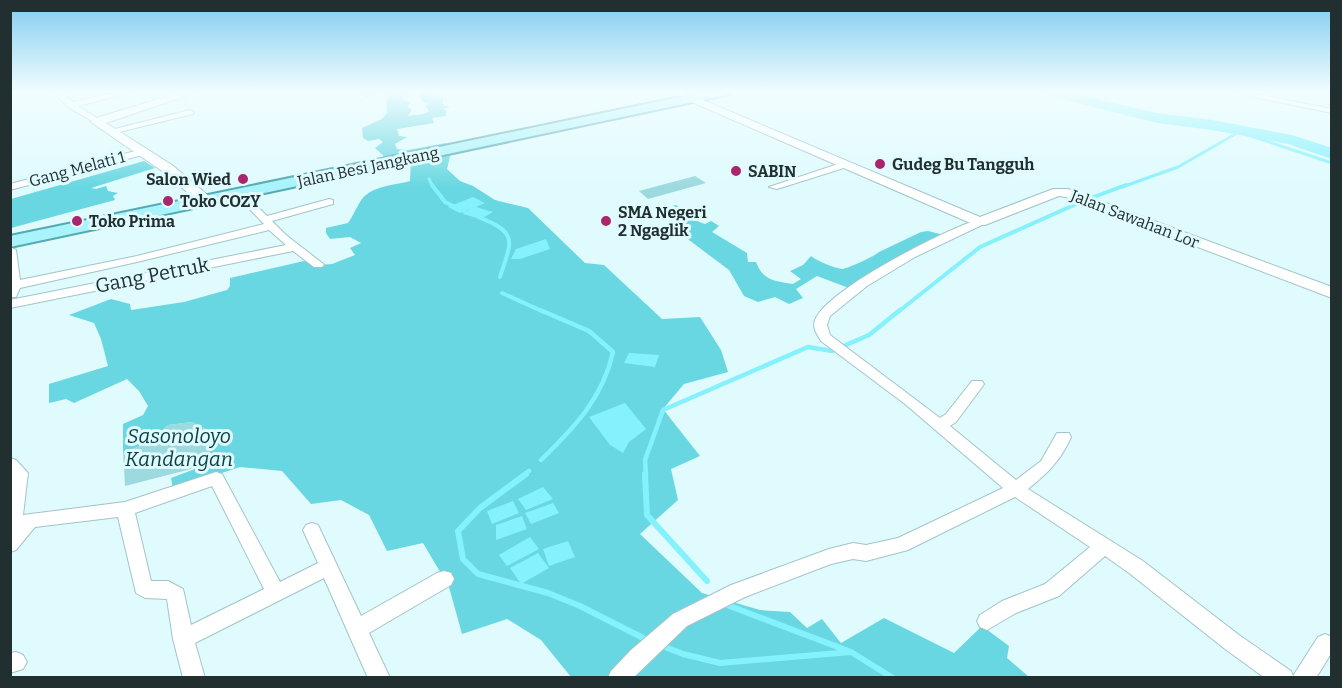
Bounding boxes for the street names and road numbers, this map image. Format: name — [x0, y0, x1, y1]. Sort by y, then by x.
street label: Jalan Besi Jangkang — [295, 143, 440, 191]
street label: Gang Melati 1 — [27, 147, 128, 191]
street label: Jalan Sawahan Lor — [1067, 185, 1202, 252]
street label: Gang Petruk — [93, 252, 212, 298]

